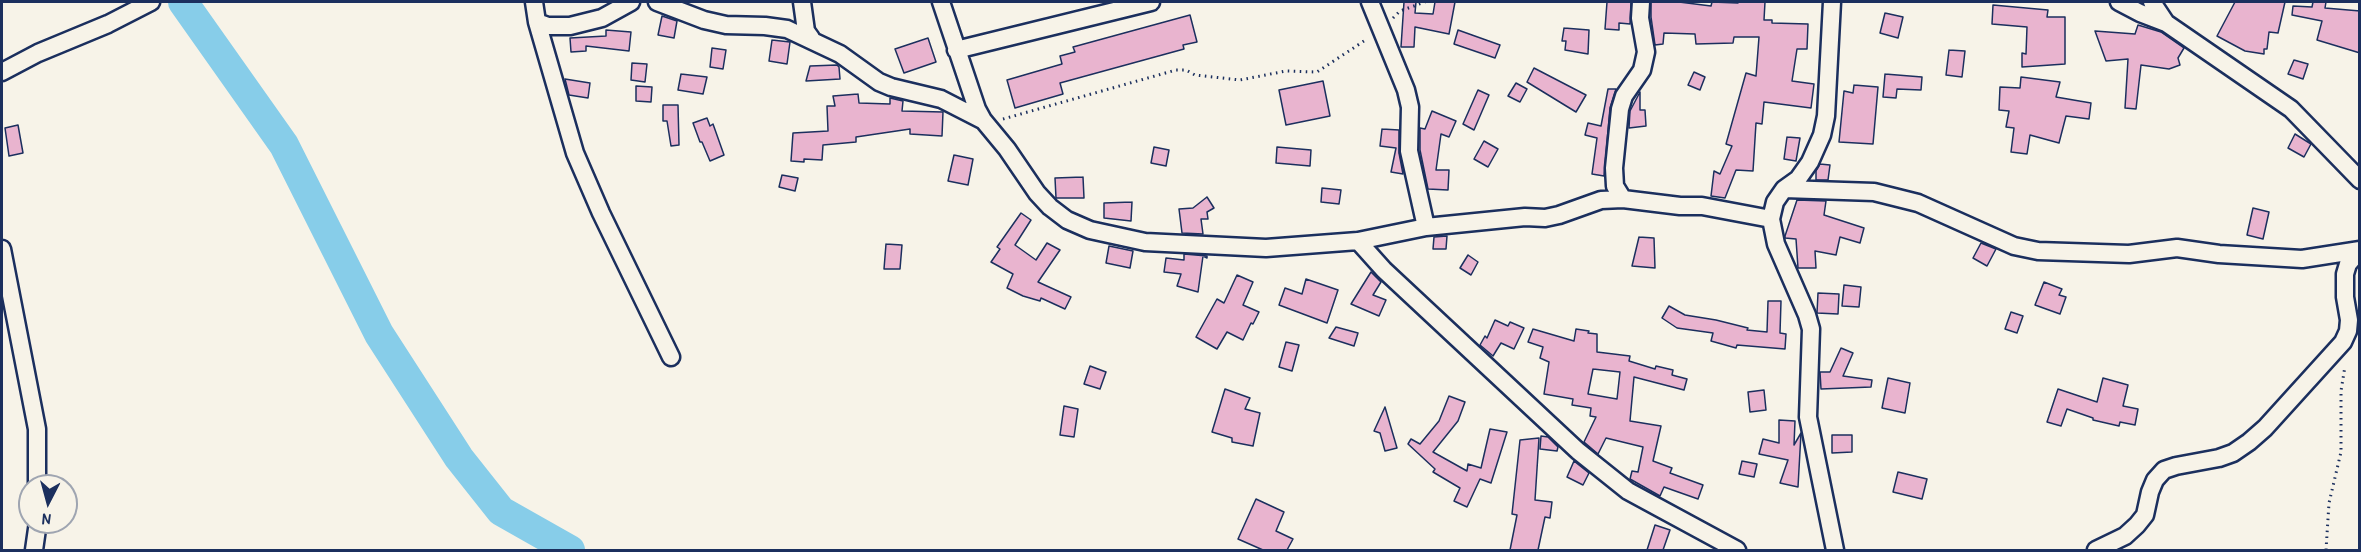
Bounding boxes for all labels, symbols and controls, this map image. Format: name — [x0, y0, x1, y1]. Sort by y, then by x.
north arrow — [18, 474, 78, 534]
text: N — [41, 509, 52, 531]

